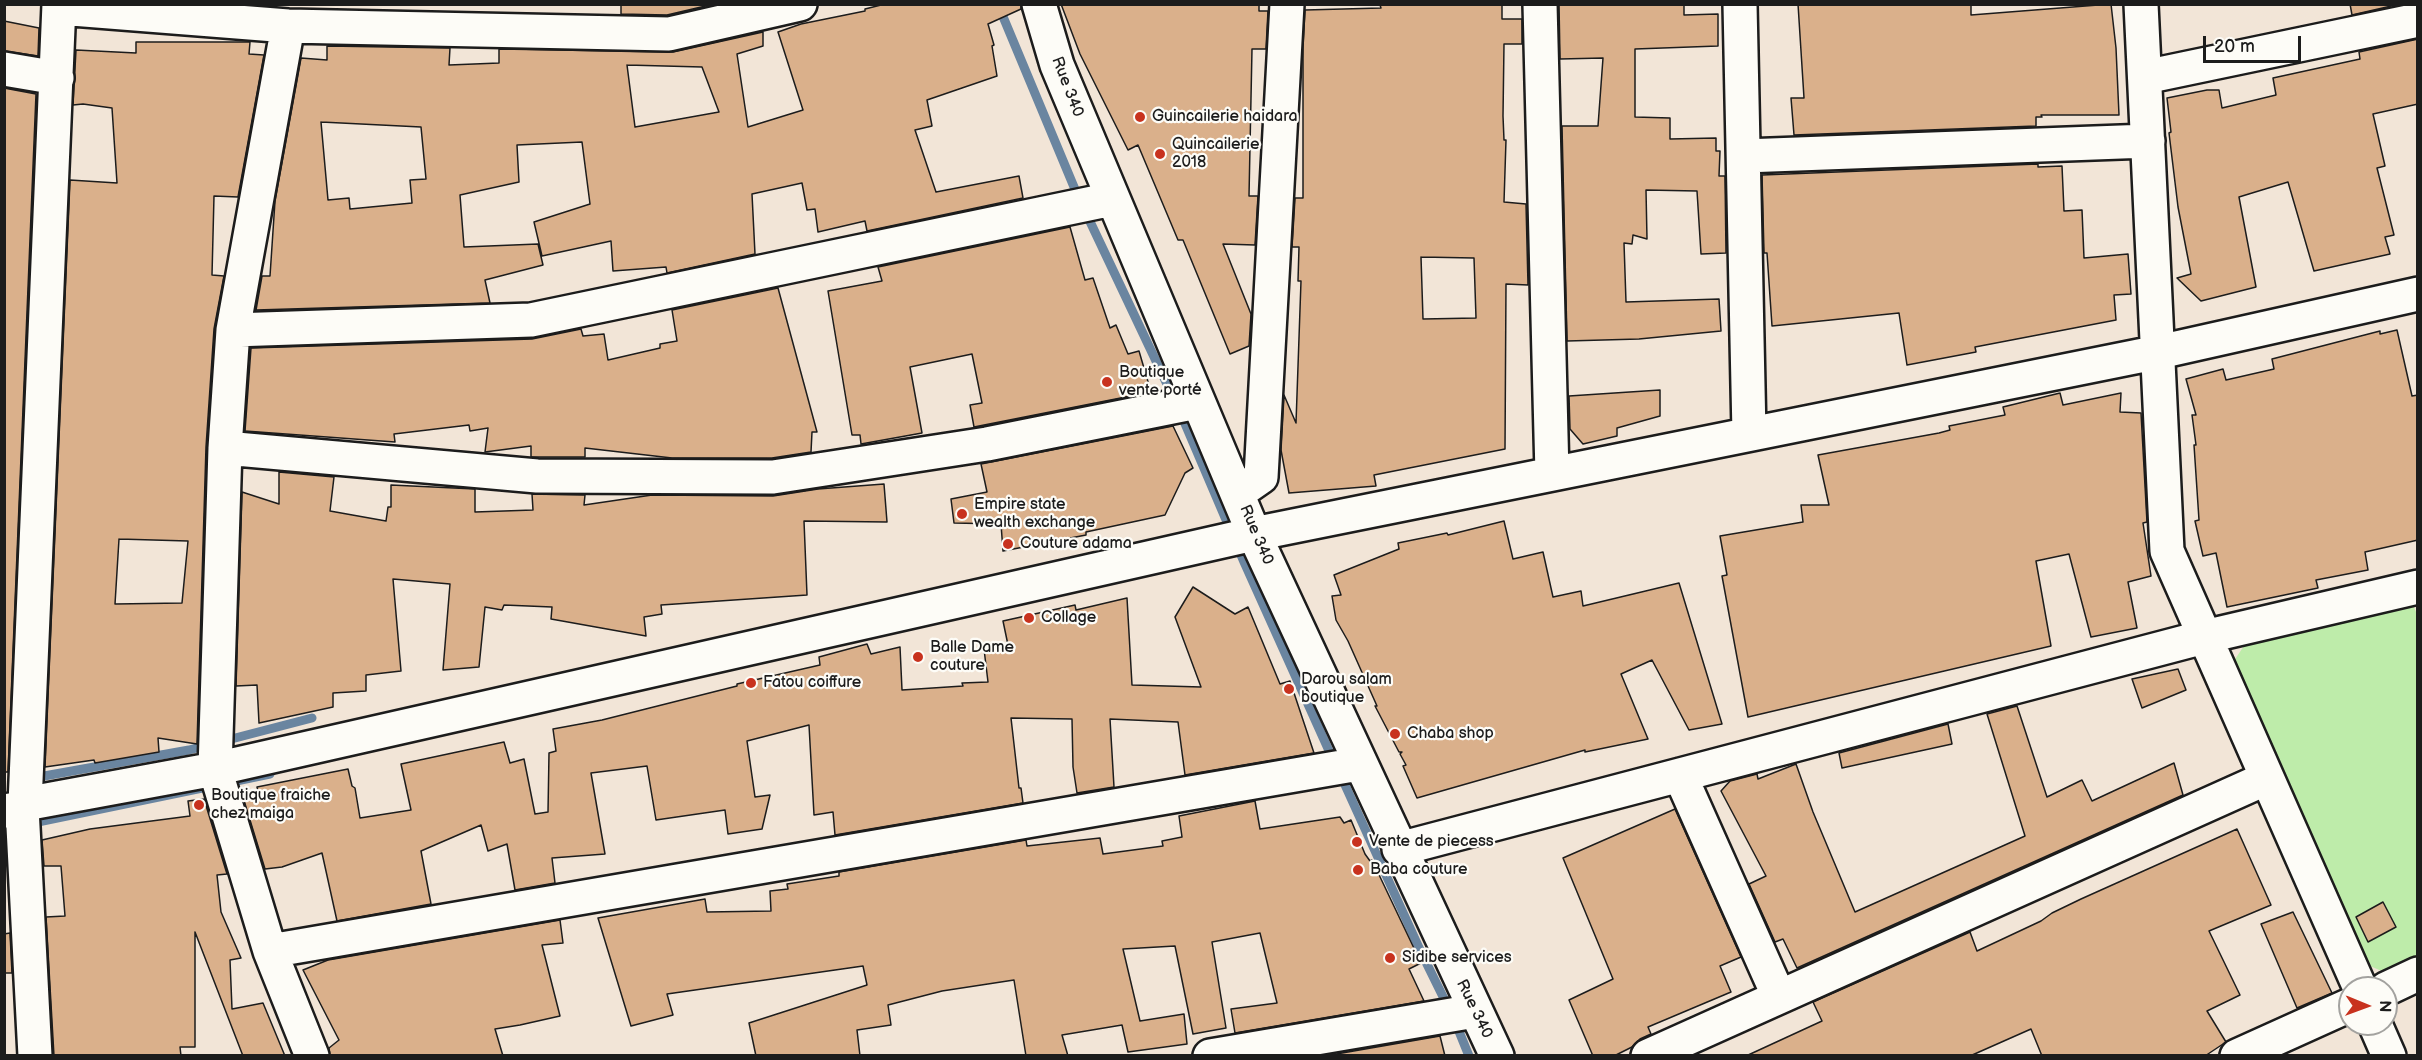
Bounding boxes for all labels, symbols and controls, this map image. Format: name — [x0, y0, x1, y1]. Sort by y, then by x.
scale bar — [2206, 24, 2304, 62]
text: 20 m — [2214, 36, 2255, 57]
street label: Rue 340 — [1047, 54, 1087, 120]
place label: Guincailerie haidara — [1152, 107, 1298, 127]
marker: Guincailerie haidara — [1133, 110, 1147, 124]
place label: Quincailerie 2018 — [1172, 135, 1259, 173]
marker: Quincailerie 2018 — [1153, 147, 1167, 161]
place label: Boutique vente porté — [1119, 363, 1202, 401]
marker: Boutique vente porté — [1100, 375, 1114, 389]
place label: Empire state wealth exchange — [974, 495, 1095, 533]
street label: Rue 340 — [1235, 502, 1277, 568]
marker: Empire state wealth exchange — [955, 507, 969, 521]
place label: Couture adama — [1020, 534, 1132, 554]
marker: Couture adama — [1001, 537, 1015, 551]
place label: Collage — [1041, 608, 1096, 628]
marker: Collage — [1022, 611, 1036, 625]
place label: Balle Dame couture — [930, 638, 1014, 676]
marker: Balle Dame couture — [911, 650, 925, 664]
place label: Darou salam boutique — [1301, 670, 1392, 708]
place label: Fatou coiffure — [763, 673, 861, 693]
marker: Fatou coiffure — [744, 676, 758, 690]
marker: Darou salam boutique — [1282, 682, 1296, 696]
place label: Chaba shop — [1407, 724, 1494, 744]
marker: Chaba shop — [1388, 727, 1402, 741]
place label: Boutique fraiche chez maiga — [211, 786, 331, 824]
marker: Boutique fraiche chez maiga — [192, 798, 206, 812]
place label: Vente de piecess — [1369, 832, 1494, 852]
marker: Vente de piecess — [1350, 835, 1364, 849]
place label: Baba couture — [1370, 860, 1467, 880]
marker: Baba couture — [1351, 863, 1365, 877]
place label: Sidibe services — [1402, 948, 1512, 968]
marker: Sidibe services — [1383, 951, 1397, 965]
street label: Rue 340 — [1452, 976, 1496, 1042]
north arrow — [2338, 976, 2398, 1036]
text: N — [2375, 1000, 2394, 1012]

